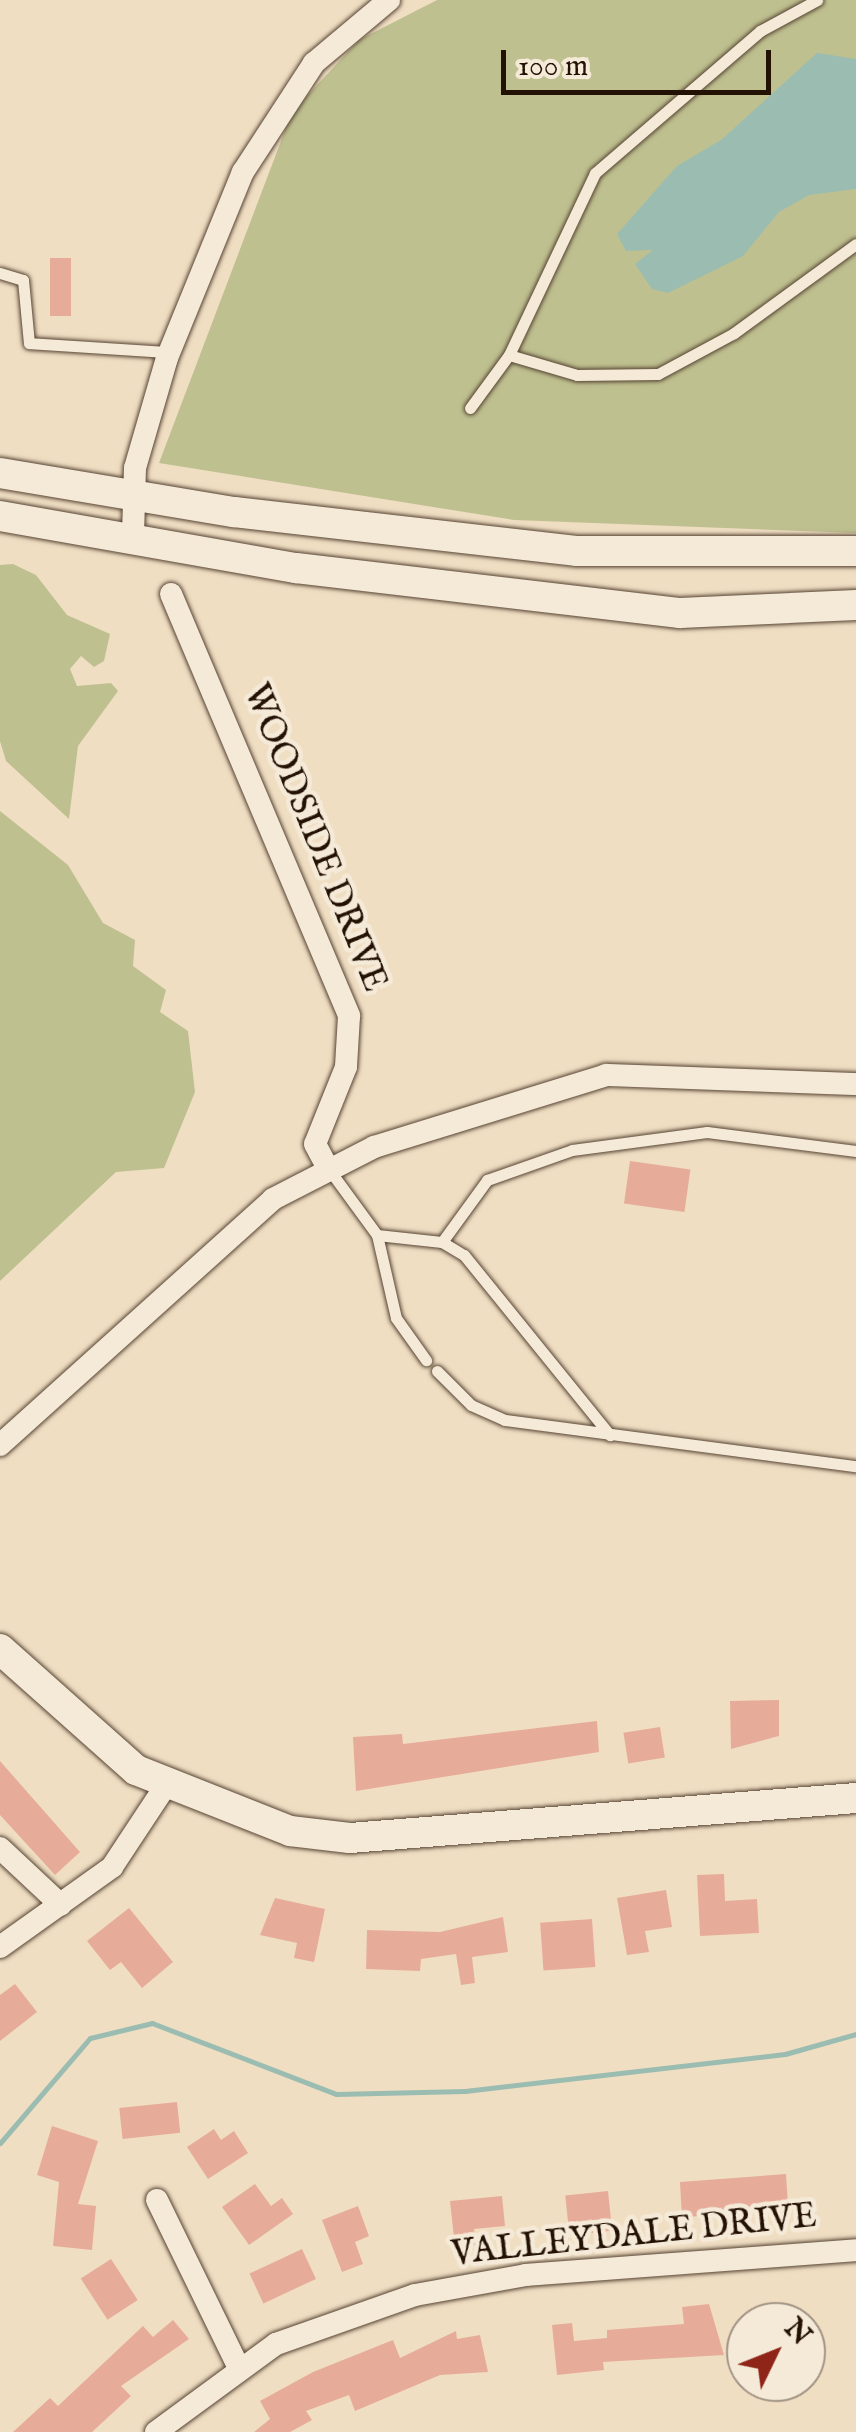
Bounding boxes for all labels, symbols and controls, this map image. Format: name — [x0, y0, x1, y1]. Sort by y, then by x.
scale bar — [506, 30, 776, 92]
text: 100 m — [518, 48, 588, 86]
street label: WOODSIDE DRIVE — [233, 678, 395, 998]
street label: VALLEYDALE DRIVE — [449, 2196, 819, 2276]
north arrow — [726, 2302, 826, 2402]
text: N — [776, 2312, 818, 2353]

